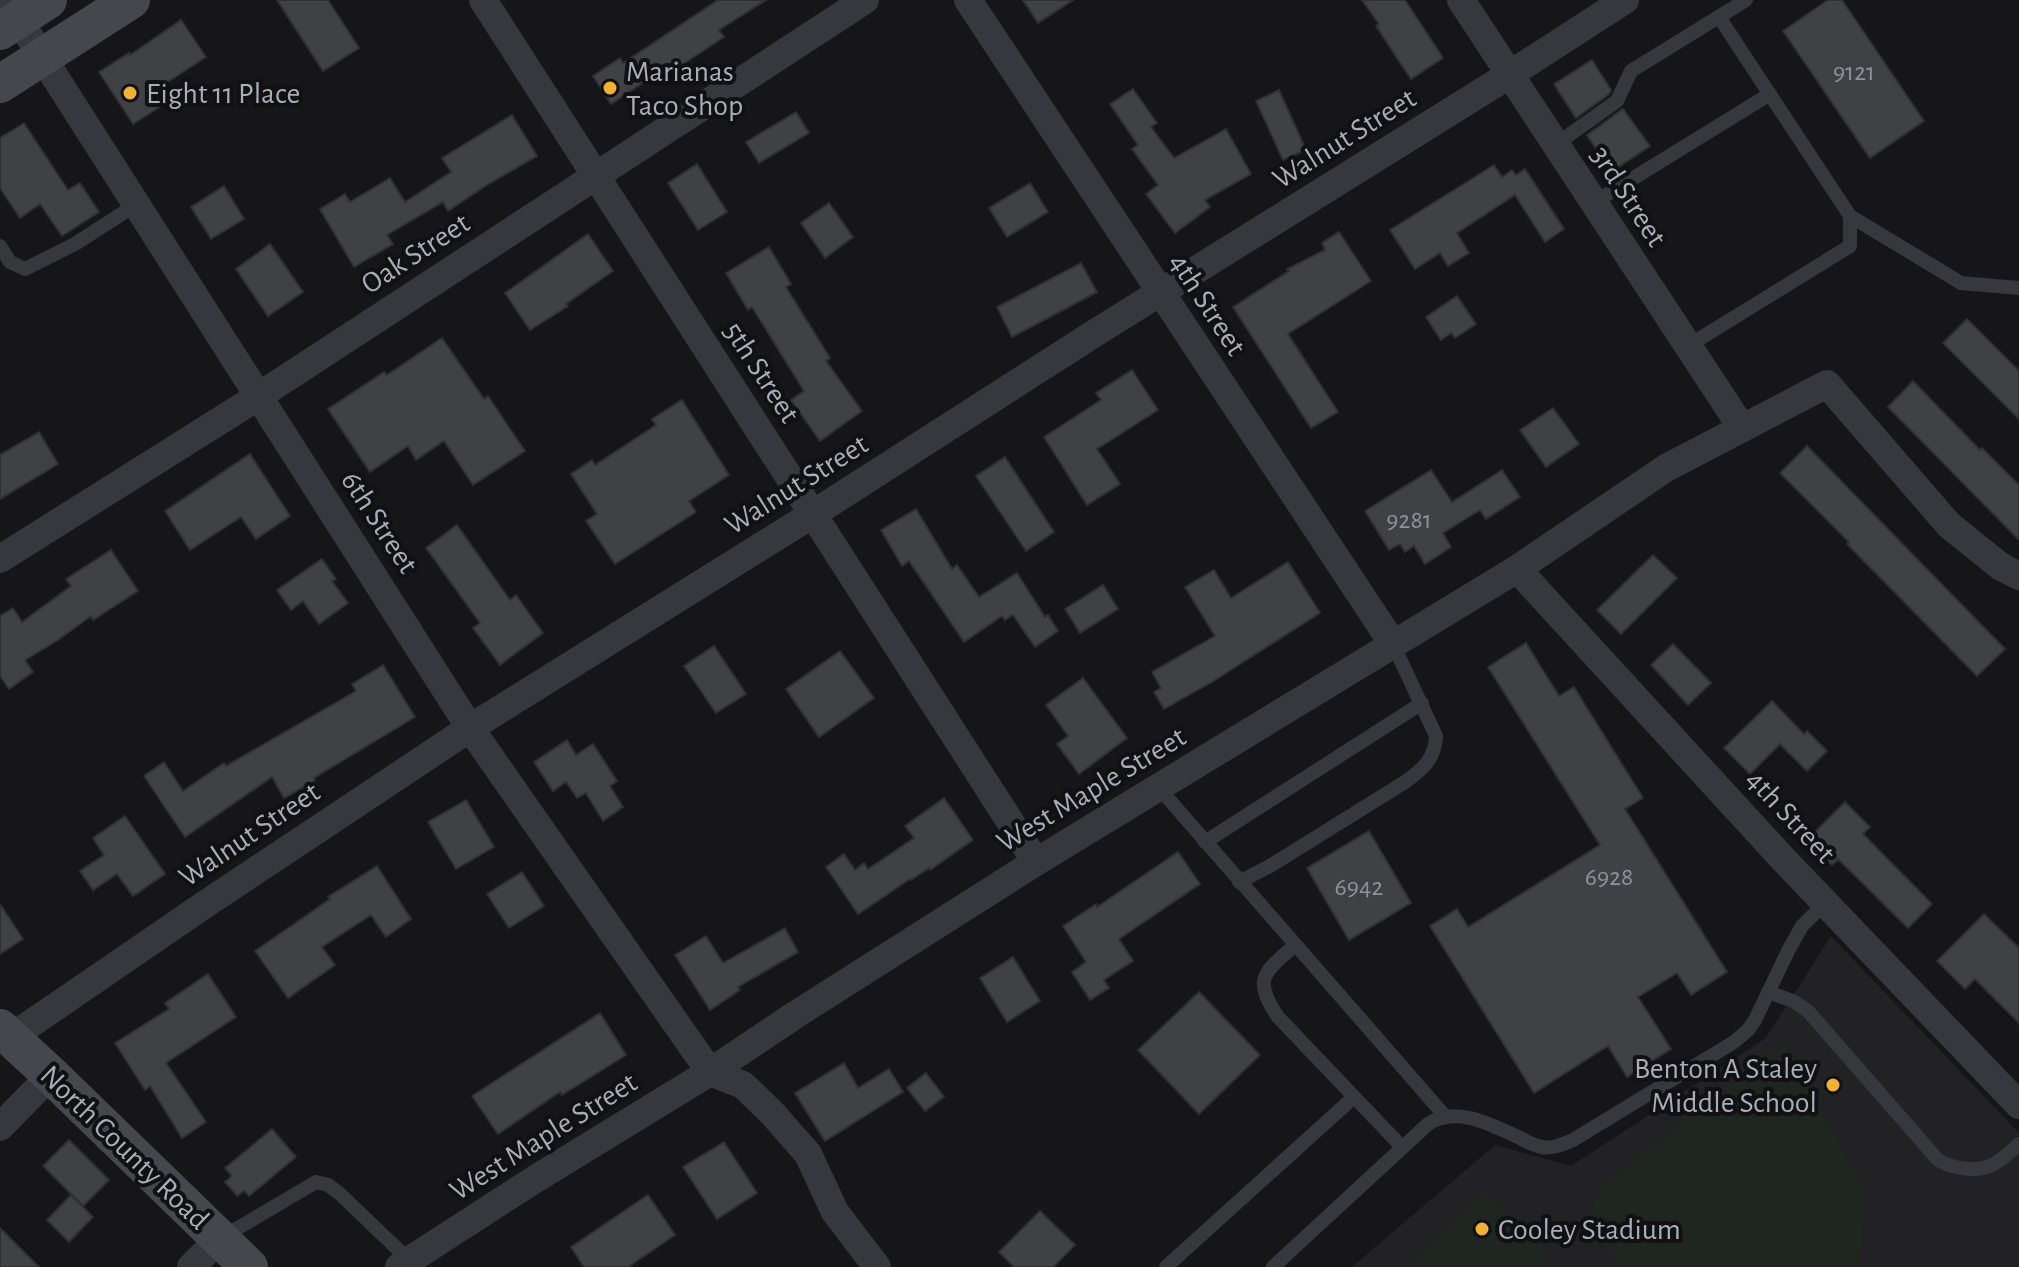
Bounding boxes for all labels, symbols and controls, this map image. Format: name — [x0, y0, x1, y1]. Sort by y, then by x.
place label: Marianas Taco Shop — [626, 57, 743, 121]
house number: 9121 — [1833, 59, 1875, 85]
place label: Eight 11 Place — [146, 79, 300, 109]
marker: Marianas Taco Shop — [601, 79, 619, 97]
street label: Walnut Street — [1268, 83, 1422, 195]
marker: Eight 11 Place — [121, 84, 139, 102]
street label: 3rd Street — [1585, 141, 1672, 253]
street label: Oak Street — [356, 208, 475, 300]
street label: 4th Street — [1163, 248, 1251, 361]
street label: 5th Street — [718, 317, 805, 429]
street label: Walnut Street — [720, 429, 874, 541]
street label: 6th Street — [335, 466, 423, 579]
house number: 9281 — [1386, 507, 1432, 533]
street label: West Maple Street — [992, 722, 1191, 858]
street label: 4th Street — [1740, 764, 1841, 869]
street label: Walnut Street — [174, 777, 326, 893]
house number: 6928 — [1585, 864, 1633, 890]
house number: 6942 — [1335, 874, 1384, 900]
place label: Benton A Staley Middle School — [1634, 1054, 1817, 1118]
street label: North County Road — [34, 1060, 214, 1235]
street label: West Maple Street — [445, 1067, 643, 1206]
marker: Benton A Staley Middle School — [1824, 1076, 1842, 1094]
place label: Cooley Stadium — [1498, 1215, 1681, 1245]
marker: Cooley Stadium — [1473, 1220, 1491, 1238]

